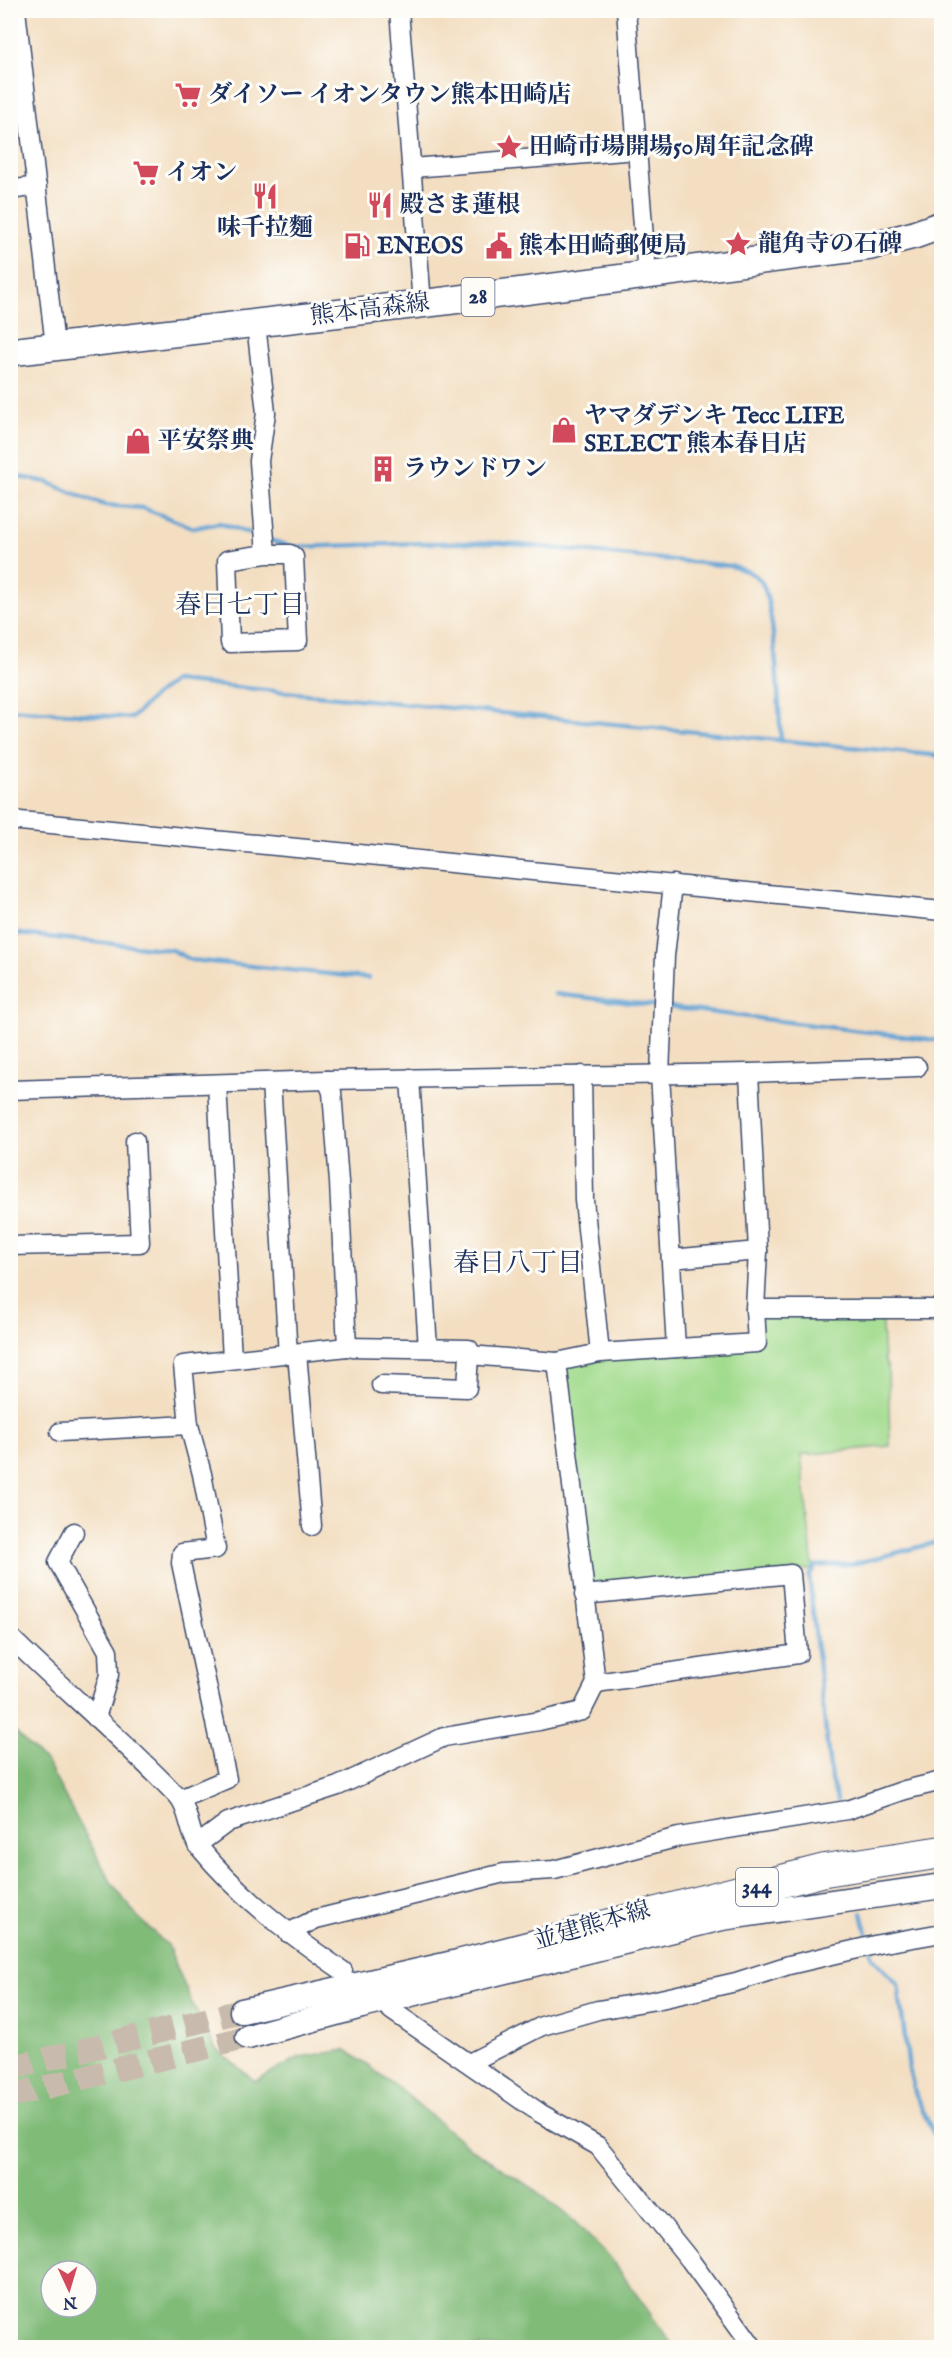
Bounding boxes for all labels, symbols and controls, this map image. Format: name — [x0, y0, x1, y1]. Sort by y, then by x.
supermarket icon: ダイソー イオンタウン熊本田崎店 — [173, 80, 203, 110]
place label: ダイソー イオンタウン熊本田崎店 — [208, 80, 571, 111]
place icon: 田崎市場開場50周年記念碑 — [494, 132, 524, 162]
place label: 田崎市場開場50周年記念碑 — [529, 132, 813, 163]
supermarket icon: イオン — [131, 158, 161, 188]
place label: イオン — [166, 158, 237, 189]
restaurant icon: 味千拉麵 — [250, 181, 280, 211]
restaurant icon: 殿さま蓮根 — [365, 190, 395, 220]
place label: 殿さま蓮根 — [400, 190, 520, 221]
place label: 味千拉麵 — [217, 213, 313, 244]
place icon: 龍角寺の石碑 — [723, 229, 753, 259]
place label: 龍角寺の石碑 — [758, 229, 902, 260]
fuel station icon: ENEOS — [342, 231, 372, 261]
place label: ENEOS — [377, 231, 463, 262]
public building icon: 熊本田崎郵便局 — [484, 231, 514, 261]
place label: 熊本田崎郵便局 — [519, 231, 687, 262]
road number: 28 — [462, 278, 494, 316]
street label: 熊本高森線 — [309, 287, 431, 333]
place label: ヤマダデンキ Tecc LIFE SELECT 熊本春日店 — [584, 401, 845, 460]
shop icon: ヤマダデンキ Tecc LIFE SELECT 熊本春日店 — [549, 415, 579, 445]
shop icon: 平安祭典 — [123, 426, 153, 456]
place label: 平安祭典 — [158, 426, 254, 457]
building icon: ラウンドワン — [368, 454, 398, 484]
place label: ラウンドワン — [403, 454, 547, 485]
district label: 春日七丁目 — [175, 589, 305, 622]
district label: 春日八丁目 — [453, 1247, 583, 1280]
road number: 344 — [736, 1868, 778, 1906]
street label: 並建熊本線 — [530, 1895, 654, 1957]
north arrow — [39, 2259, 99, 2319]
text: N — [62, 2291, 79, 2312]

